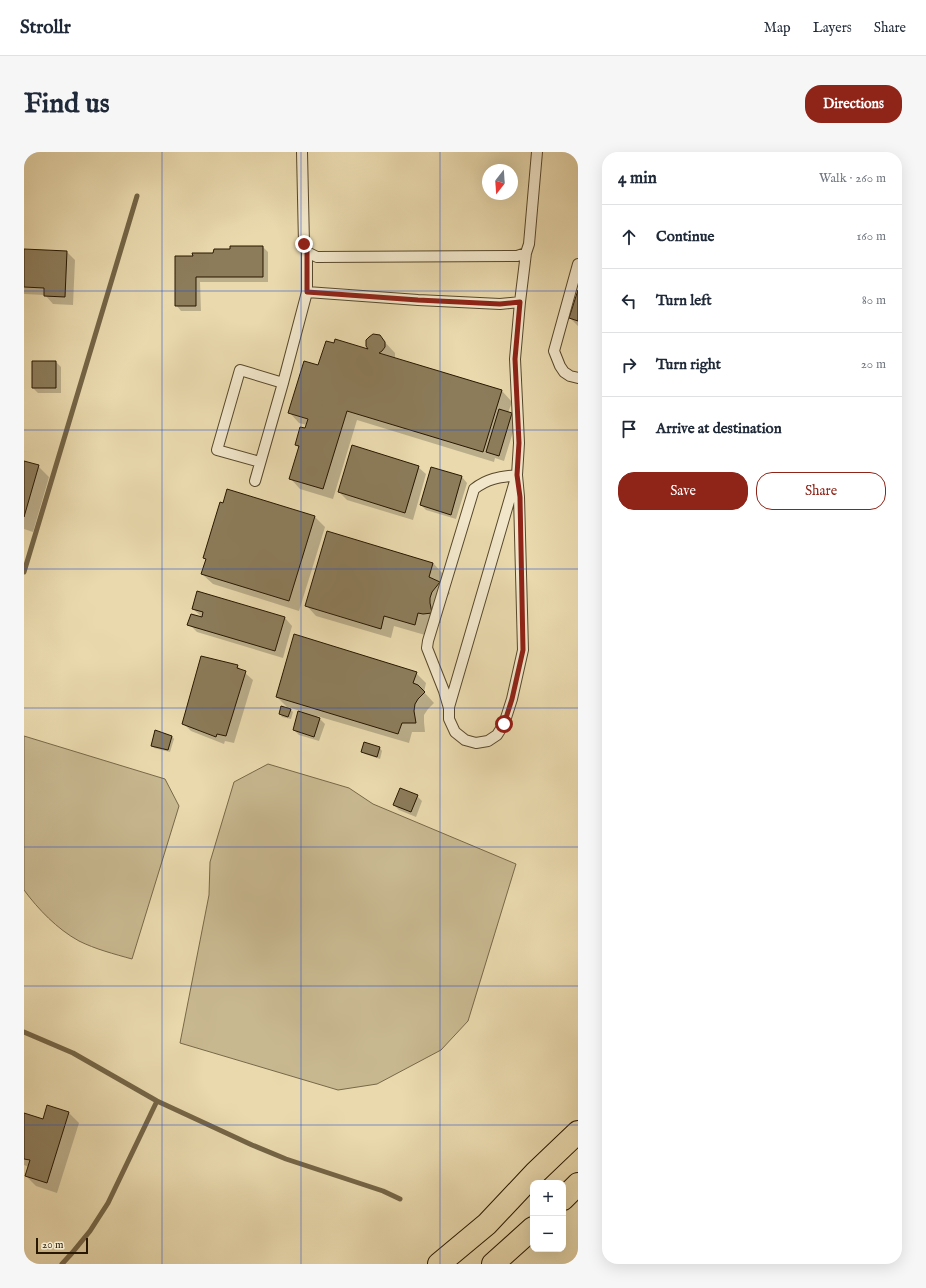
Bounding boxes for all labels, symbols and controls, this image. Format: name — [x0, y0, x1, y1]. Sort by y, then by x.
text: Strollr — [20, 16, 71, 40]
text: Map — [764, 19, 791, 37]
text: Layers — [813, 19, 852, 37]
text: Share — [874, 19, 906, 37]
button: Directions — [805, 85, 902, 123]
text: Find us — [24, 87, 110, 122]
north arrow — [482, 164, 518, 200]
text: 4 min — [618, 168, 657, 189]
text: Walk · 260 m — [819, 170, 886, 187]
icon: ahead — [618, 226, 640, 248]
text: Continue — [656, 227, 714, 246]
text: 160 m — [856, 228, 886, 245]
route end — [295, 235, 313, 253]
icon: left — [618, 290, 640, 312]
text: Turn left — [656, 291, 712, 310]
text: 80 m — [862, 292, 886, 309]
icon: right — [618, 354, 640, 376]
text: Turn right — [656, 355, 721, 374]
text: 20 m — [861, 356, 886, 373]
icon: arrive — [618, 418, 640, 440]
text: Arrive at destination — [656, 419, 782, 438]
button: Save — [618, 472, 748, 510]
button: Share — [756, 472, 886, 510]
route start — [495, 715, 513, 733]
map controls — [530, 1180, 566, 1252]
button: + — [530, 1180, 566, 1216]
button: − — [530, 1216, 566, 1252]
scale bar — [36, 1236, 88, 1255]
text: 20 m — [42, 1238, 63, 1252]

